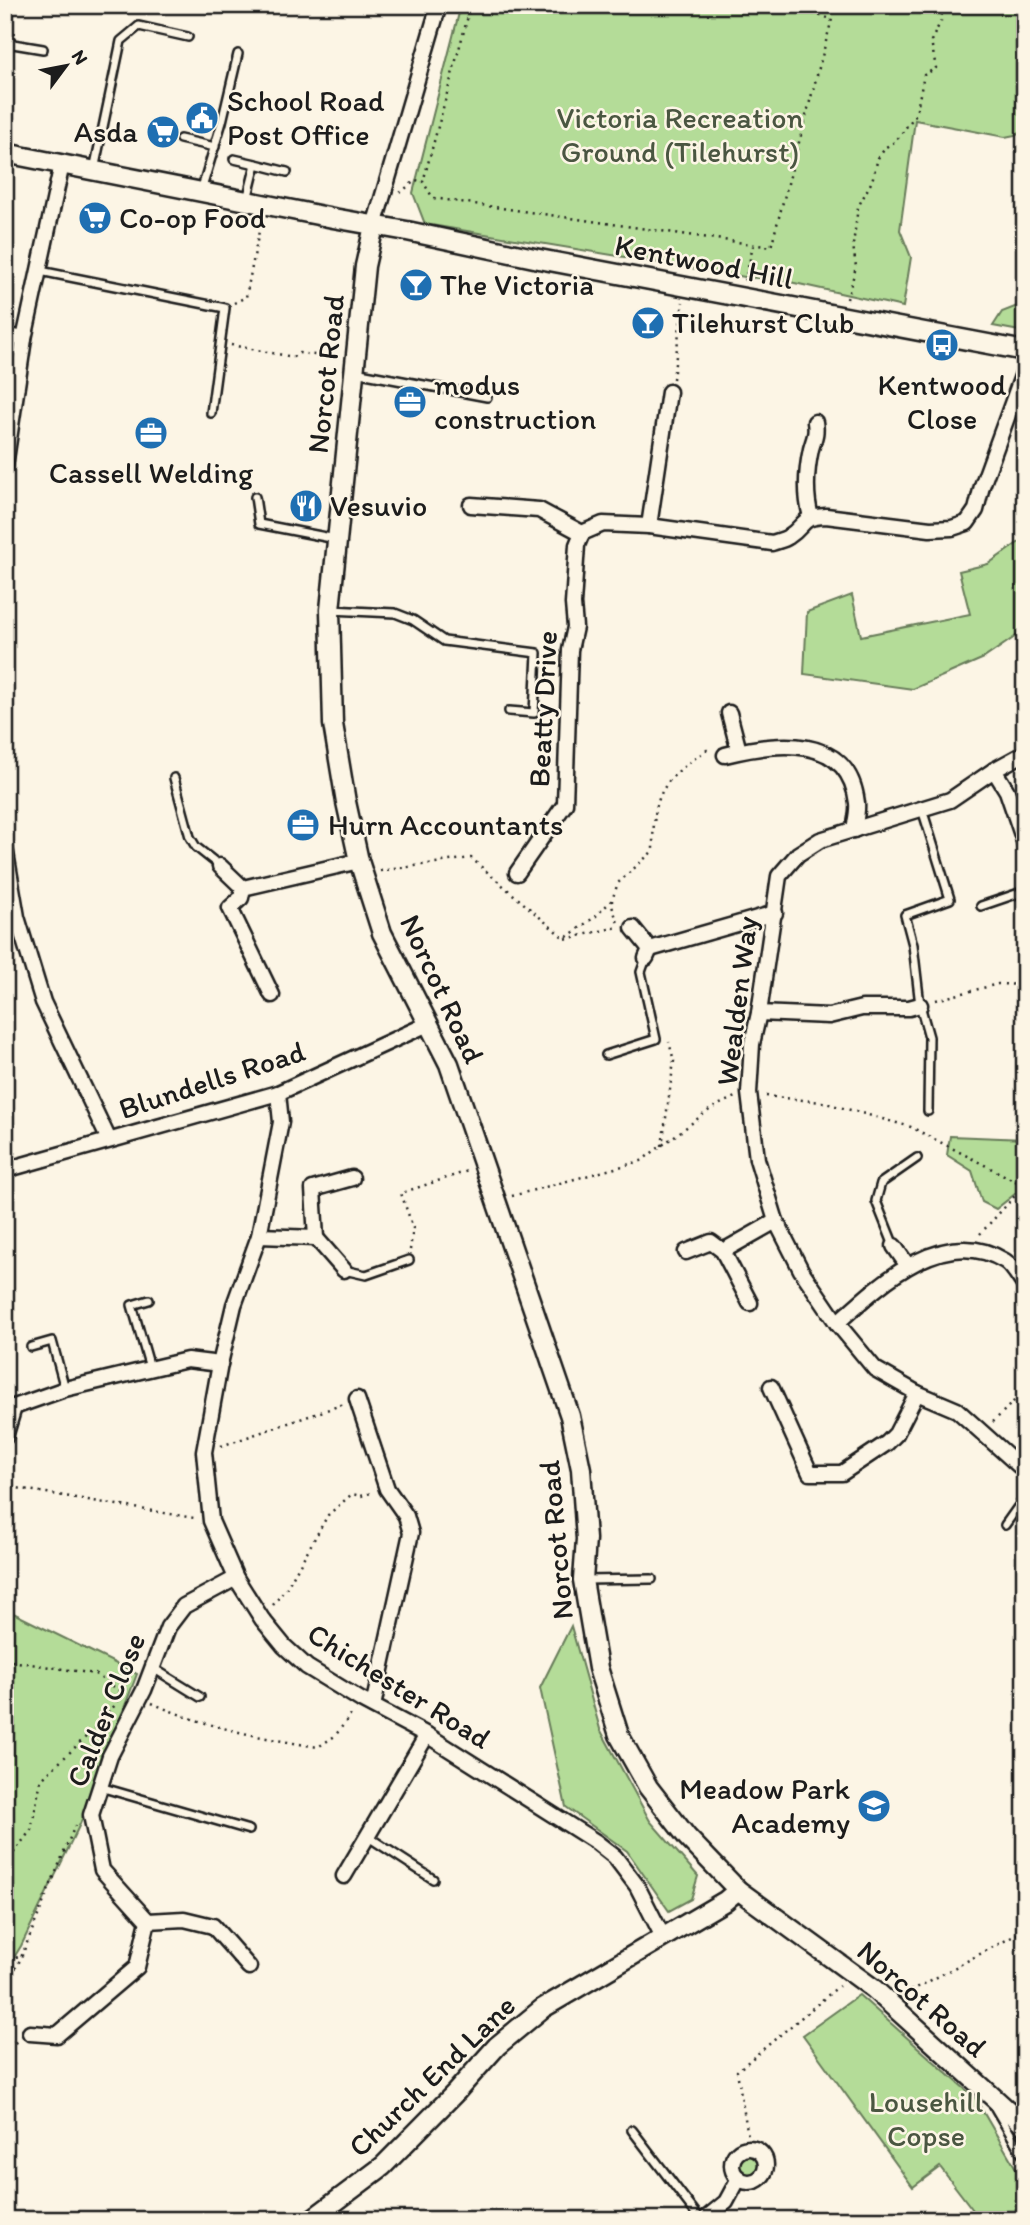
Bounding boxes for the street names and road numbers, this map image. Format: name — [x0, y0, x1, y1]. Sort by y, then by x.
street label: Kentwood Hill — [612, 226, 797, 297]
street label: Norcot Road — [299, 292, 352, 455]
street label: Beatty Drive — [520, 630, 565, 788]
street label: Norcot Road — [392, 908, 493, 1070]
street label: Wealden Way — [708, 914, 765, 1088]
street label: Blundells Road — [114, 1032, 310, 1127]
street label: Norcot Road — [530, 1458, 581, 1621]
street label: Chichester Road — [301, 1614, 498, 1757]
street label: Calder Close — [58, 1627, 153, 1792]
street label: Norcot Road — [850, 1932, 995, 2065]
street label: Church End Lane — [340, 1987, 523, 2165]

